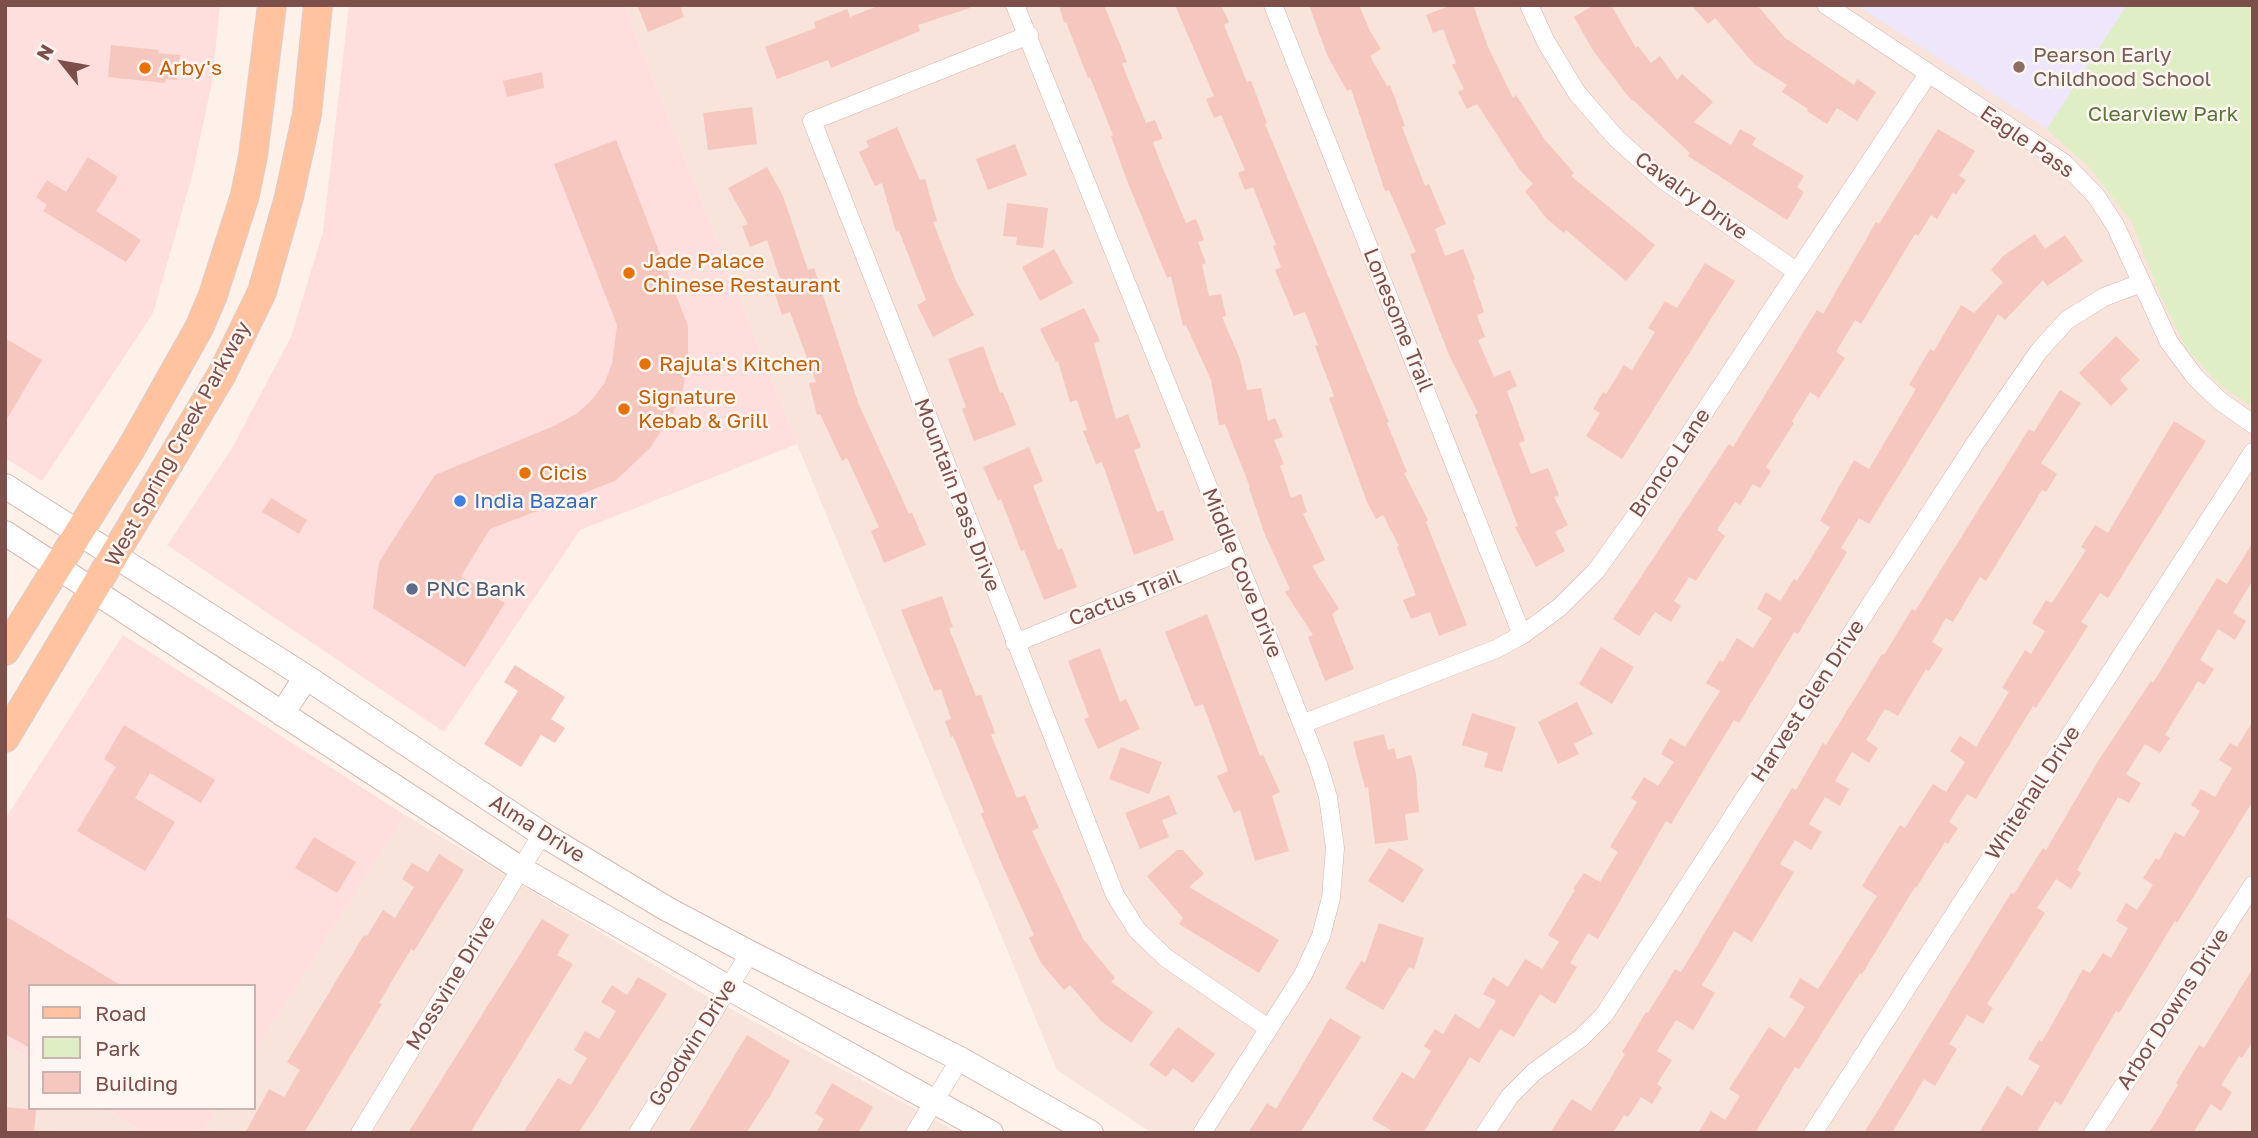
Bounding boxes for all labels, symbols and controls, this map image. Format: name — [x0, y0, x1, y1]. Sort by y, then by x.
north arrow — [28, 28, 98, 98]
text: N — [31, 40, 58, 64]
place label: Pearson Early Childhood School — [2033, 42, 2211, 92]
place label: Arby's — [159, 55, 222, 81]
marker: Pearson Early Childhood School — [2011, 59, 2027, 75]
marker: Arby's — [137, 60, 153, 76]
street label: Eagle Pass — [1975, 100, 2079, 184]
park label: Clearview Park — [2088, 101, 2238, 127]
street label: Cavalry Drive — [1630, 147, 1752, 245]
street label: Lonesome Trail — [1358, 245, 1438, 395]
place label: Jade Palace Chinese Restaurant — [643, 248, 841, 298]
marker: Jade Palace Chinese Restaurant — [621, 265, 637, 281]
street label: West Spring Creek Parkway — [100, 317, 256, 571]
place label: Rajula's Kitchen — [659, 351, 821, 377]
marker: Rajula's Kitchen — [637, 356, 653, 372]
place label: Signature Kebab & Grill — [638, 384, 769, 434]
street label: Mountain Pass Drive — [908, 395, 1006, 595]
marker: Signature Kebab & Grill — [616, 401, 632, 417]
street label: Bronco Lane — [1624, 404, 1716, 522]
place label: Cicis — [539, 460, 587, 486]
marker: Cicis — [517, 465, 533, 481]
street label: Middle Cove Drive — [1196, 484, 1288, 662]
place label: India Bazaar — [474, 488, 598, 514]
marker: India Bazaar — [452, 493, 468, 509]
street label: Cactus Trail — [1065, 564, 1185, 632]
place label: PNC Bank — [426, 576, 526, 602]
marker: PNC Bank — [404, 581, 420, 597]
street label: Harvest Glen Drive — [1746, 615, 1870, 787]
street label: Whitehall Drive — [1980, 721, 2086, 865]
street label: Alma Drive — [484, 790, 590, 868]
street label: Mossvine Drive — [401, 911, 501, 1055]
street label: Arbor Downs Drive — [2112, 924, 2234, 1094]
street label: Goodwin Drive — [644, 975, 742, 1111]
legend — [28, 984, 256, 1110]
text: Road — [95, 1000, 146, 1026]
text: Park — [95, 1035, 140, 1061]
text: Building — [95, 1070, 178, 1096]

